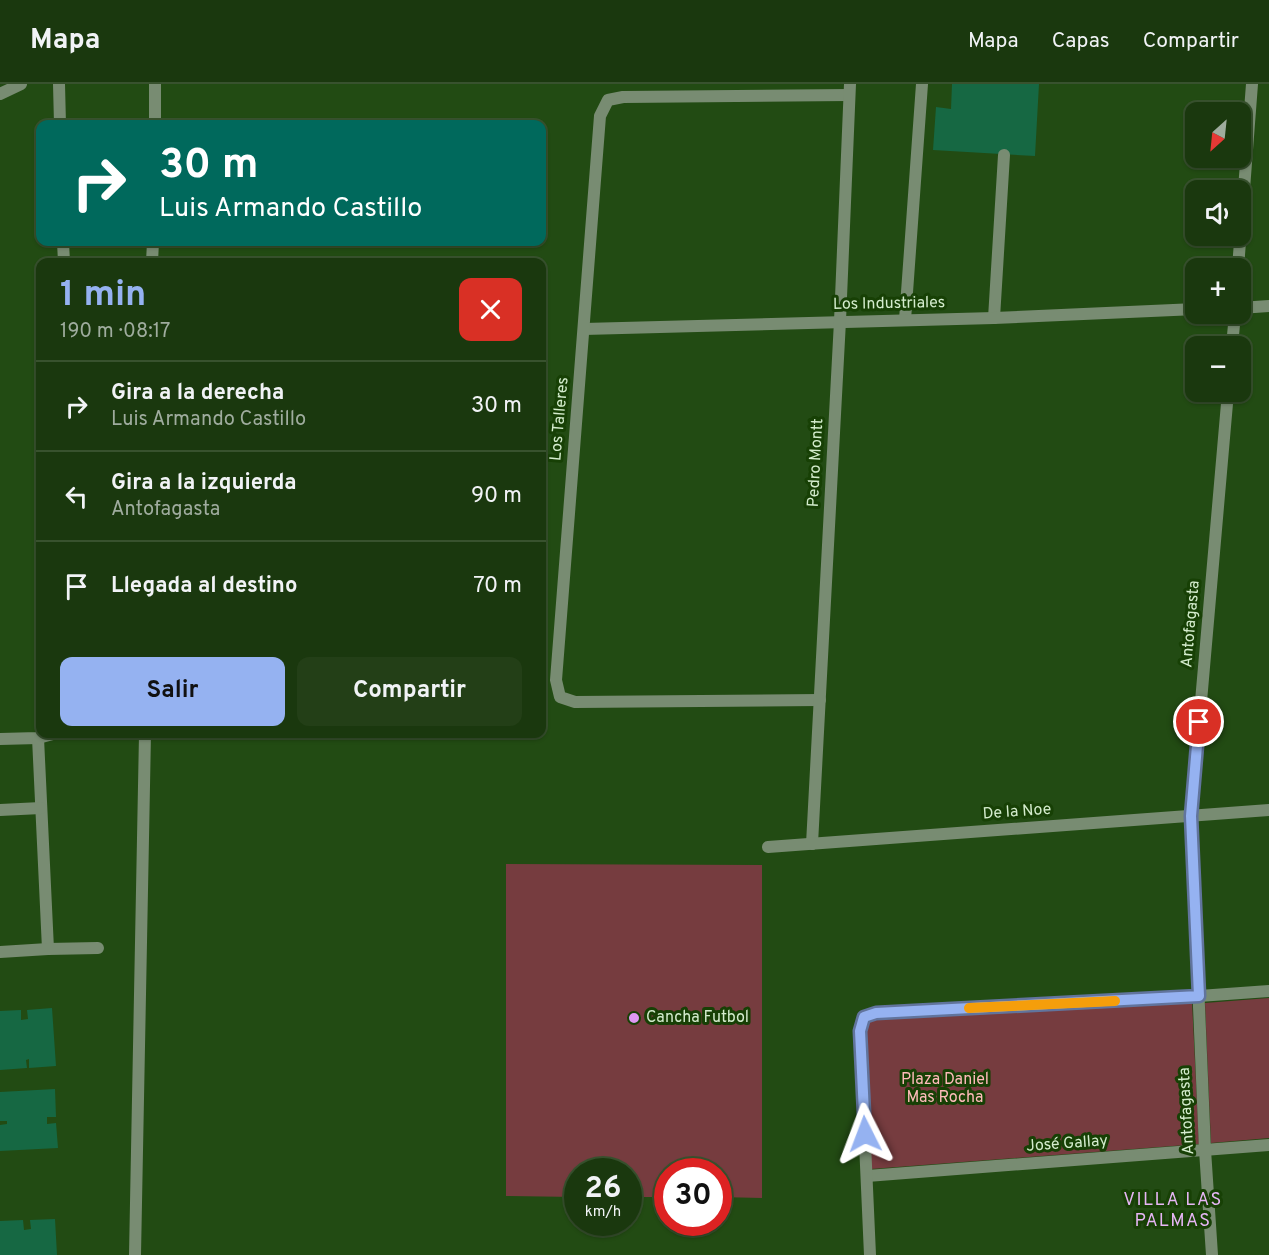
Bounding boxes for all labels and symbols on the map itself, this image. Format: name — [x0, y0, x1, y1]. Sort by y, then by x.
north arrow — [1185, 102, 1251, 168]
street label: Los Industriales — [833, 293, 945, 315]
street label: Los Talleres — [546, 376, 574, 462]
street label: Pedro Montt — [804, 418, 828, 508]
street label: Antofagasta — [1177, 580, 1205, 668]
pin — [1173, 696, 1224, 747]
street label: De la Noe — [982, 800, 1052, 824]
place label: Cancha Futbol — [646, 1008, 749, 1028]
marker: Cancha Futbol — [627, 1011, 641, 1025]
street label: Antofagasta — [1175, 1067, 1199, 1155]
park label: Plaza Daniel Mas Rocha — [901, 1070, 989, 1108]
position arrow — [833, 1102, 897, 1166]
street label: José Gallay — [1025, 1131, 1109, 1157]
speed limit sign: 30 — [654, 1158, 732, 1236]
district label: VILLA LAS PALMAS — [1123, 1189, 1223, 1233]

